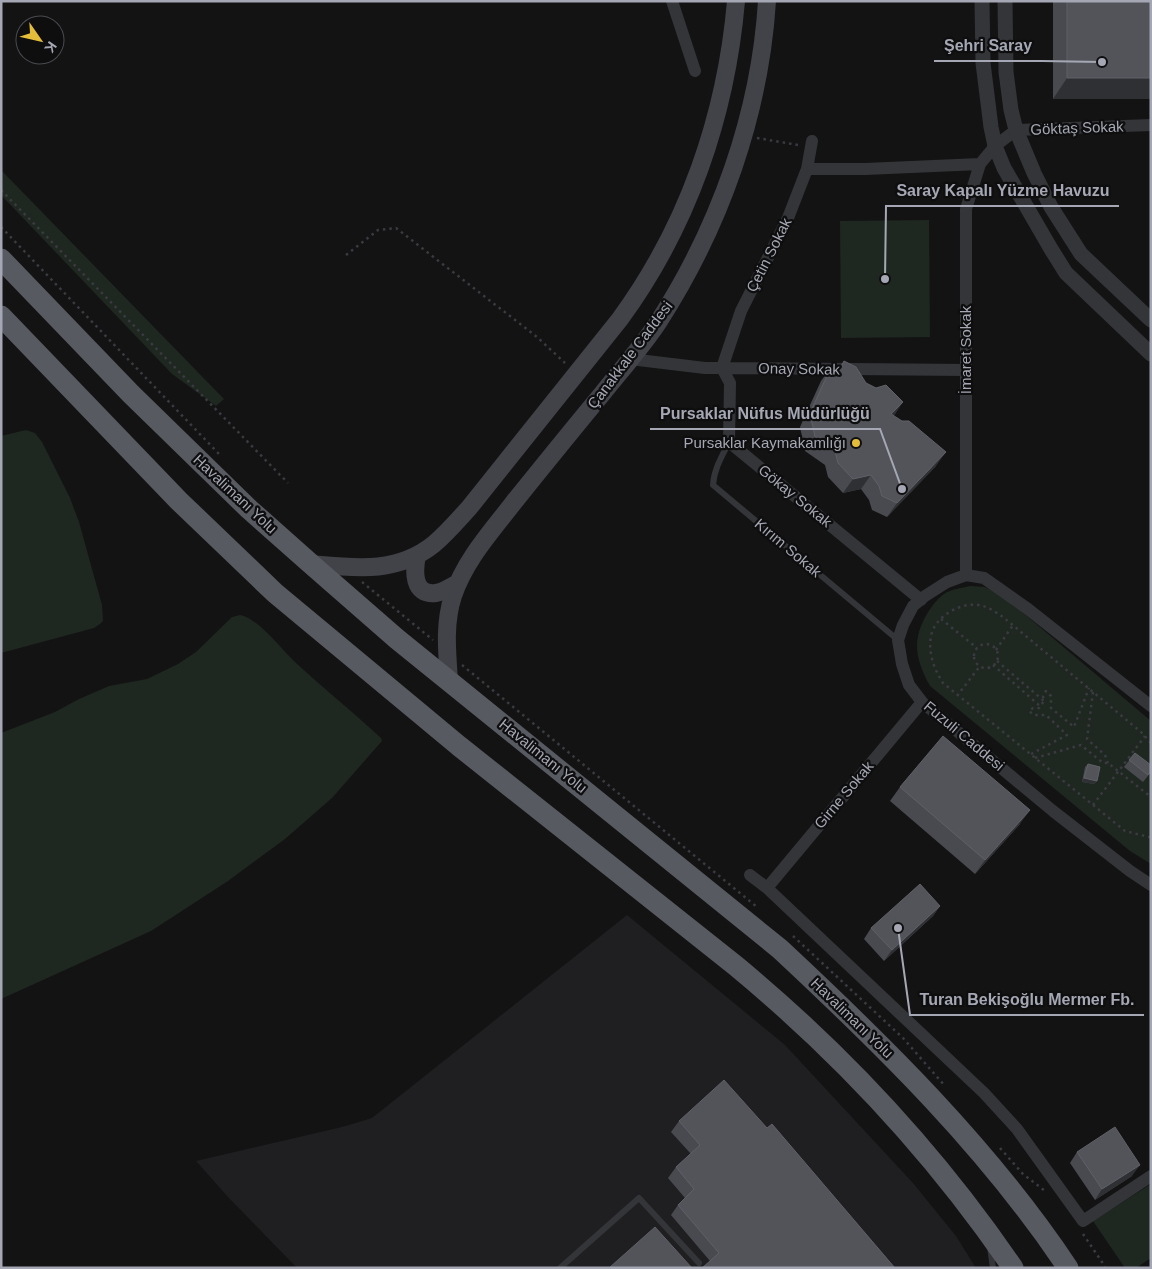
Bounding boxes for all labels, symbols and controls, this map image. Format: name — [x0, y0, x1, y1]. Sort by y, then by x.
north arrow — [15, 15, 65, 65]
callout: Şehri Saray — [934, 30, 1042, 61]
text: Şehri Saray — [944, 37, 1032, 54]
text: K — [41, 39, 60, 56]
street label: Göktaş Sokak — [1030, 117, 1124, 138]
callout: Saray Kapalı Yüzme Havuzu — [886, 175, 1119, 206]
text: Saray Kapalı Yüzme Havuzu — [896, 182, 1110, 199]
street label: Çetin Sokak — [743, 214, 795, 295]
street label: Çanakkale Caddesi — [584, 298, 676, 412]
street label: İmaret Sokak — [957, 305, 974, 394]
street label: Onay Sokak — [758, 359, 841, 378]
callout: Pursaklar Nüfus Müdürlüğü — [650, 398, 880, 429]
text: Pursaklar Nüfus Müdürlüğü — [660, 405, 870, 422]
place label: Pursaklar Kaymakamlığı — [683, 434, 846, 451]
marker: Pursaklar Kaymakamlığı — [850, 437, 862, 449]
street label: Havalimanı Yolu — [190, 451, 280, 537]
street label: Gökay Sokak — [755, 461, 836, 531]
street label: Kırım Sokak — [752, 515, 825, 581]
street label: Fuzuli Caddesi — [921, 697, 1008, 774]
street label: Havalimanı Yolu — [496, 715, 590, 796]
street label: Girne Sokak — [811, 757, 877, 832]
street label: Havalimanı Yolu — [808, 974, 897, 1061]
callout: Turan Bekişoğlu Mermer Fb. — [910, 984, 1144, 1015]
text: Turan Bekişoğlu Mermer Fb. — [920, 991, 1134, 1008]

